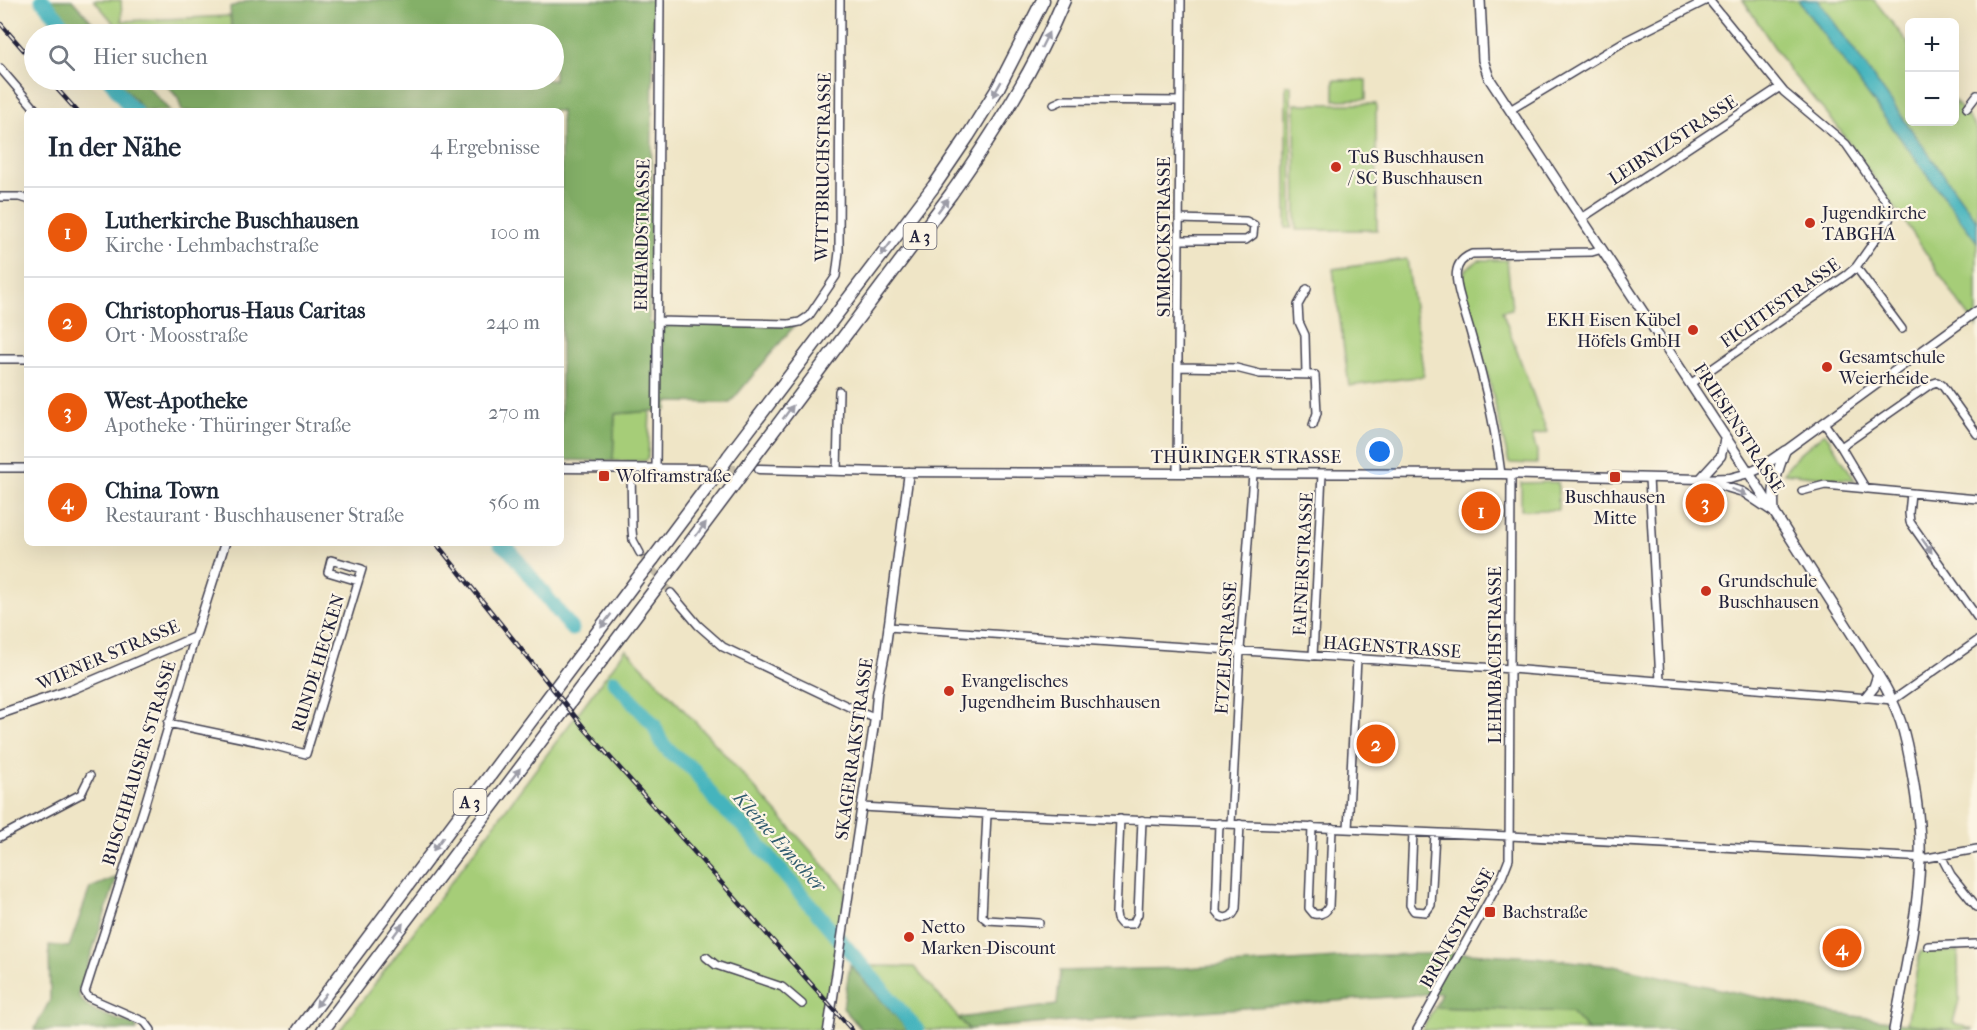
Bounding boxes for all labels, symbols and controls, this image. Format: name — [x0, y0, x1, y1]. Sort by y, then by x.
map controls — [1905, 18, 1959, 126]
button: + — [1905, 18, 1959, 72]
search box — [24, 24, 564, 90]
one-way arrow — [1041, 31, 1050, 48]
icon: search — [45, 41, 78, 74]
text: Hier suchen — [93, 44, 208, 70]
street label: WITTBRUCHSTRASSE — [811, 72, 836, 263]
button: − — [1905, 72, 1959, 126]
one-way arrow — [992, 81, 1002, 98]
street label: LEIBNIZSTRASSE — [1605, 91, 1742, 190]
text: In der Nähe — [48, 132, 181, 163]
text: 4 Ergebnisse — [430, 136, 540, 159]
place label: TuS Buschhausen / SC Buschhausen — [1347, 147, 1485, 189]
street label: SIMROCKSTRASSE — [1154, 157, 1175, 317]
street label: ERHARDSTRASSE — [631, 159, 654, 311]
marker: TuS Buschhausen / SC Buschhausen — [1329, 160, 1343, 174]
one-way arrow — [937, 198, 949, 213]
place label: Jugendkirche TABGHA — [1820, 203, 1926, 245]
text: Lutherkirche Buschhausen — [105, 208, 359, 234]
marker: Jugendkirche TABGHA — [1803, 216, 1817, 230]
text: 1 — [64, 221, 71, 244]
text: 100 m — [490, 221, 540, 244]
road number: A 3 — [904, 223, 936, 249]
text: Kirche · Lehmbachstraße — [105, 234, 319, 257]
one-way arrow — [880, 242, 892, 257]
street label: FICHTESTRASSE — [1716, 254, 1844, 353]
text: Christophorus-Haus Caritas — [105, 298, 365, 324]
place label: EKH Eisen Kübel Höfels GmbH — [1547, 310, 1681, 352]
text: 2 — [62, 311, 73, 334]
text: 240 m — [486, 311, 540, 334]
marker: EKH Eisen Kübel Höfels GmbH — [1686, 323, 1700, 337]
text: Ort · Moosstraße — [105, 324, 248, 347]
place label: Gesamtschule Weierheide — [1838, 347, 1945, 389]
street label: FRIESENSTRASSE — [1689, 360, 1788, 497]
marker: Gesamtschule Weierheide — [1820, 360, 1834, 374]
text: West-Apotheke — [105, 388, 248, 414]
text: 3 — [63, 401, 72, 424]
text: 270 m — [488, 401, 540, 424]
one-way arrow — [782, 404, 794, 420]
text: Apotheke · Thüringer Straße — [105, 414, 351, 437]
your location — [1365, 437, 1394, 466]
street label: THÜRINGER STRASSE — [1151, 446, 1341, 468]
place label: Wolframstraße — [615, 466, 731, 487]
marker: Wolframstraße — [597, 469, 611, 483]
marker: Buschhausen Mitte — [1608, 470, 1622, 484]
text: China Town — [105, 478, 219, 504]
pin: 3 — [1686, 480, 1724, 526]
place label: Buschhausen Mitte — [1564, 487, 1666, 529]
one-way arrow — [1731, 487, 1749, 497]
pin: 1 — [1462, 488, 1500, 534]
text: 4 — [62, 491, 73, 514]
text: 560 m — [489, 491, 540, 514]
street label: FAFNERSTRASSE — [1289, 492, 1318, 637]
text: Restaurant · Buschhausener Straße — [105, 504, 404, 527]
one-way arrow — [694, 521, 706, 536]
one-way arrow — [1921, 537, 1933, 553]
street label: LEHMBACHSTRASSE — [1485, 566, 1506, 744]
place label: Grundschule Buschhausen — [1718, 571, 1820, 613]
street label: ETZELSTRASSE — [1211, 581, 1242, 715]
marker: Grundschule Buschhausen — [1699, 584, 1713, 598]
street label: RUNDE HECKEN — [287, 591, 350, 735]
one-way arrow — [600, 612, 612, 628]
street label: WIENER STRASSE — [33, 616, 183, 695]
street label: HAGENSTRASSE — [1322, 632, 1462, 663]
street label: SKAGERRAKSTRASSE — [831, 657, 878, 842]
street label: BUSCHHAUSER STRASSE — [98, 658, 181, 868]
place label: Evangelisches Jugendheim Buschhausen — [959, 671, 1161, 713]
marker: Evangelisches Jugendheim Buschhausen — [942, 684, 956, 698]
pin: 2 — [1356, 722, 1396, 766]
one-way arrow — [509, 767, 521, 782]
water label: Kleine Emscher — [727, 785, 832, 898]
road number: A 3 — [454, 789, 486, 815]
one-way arrow — [433, 836, 445, 851]
street label: BRINKSTRASSE — [1416, 865, 1499, 992]
place label: Bachstraße — [1502, 902, 1588, 923]
marker: Bachstraße — [1483, 905, 1497, 919]
place label: Netto Marken-Discount — [921, 917, 1056, 959]
one-way arrow — [392, 923, 404, 938]
pin: 4 — [1822, 926, 1862, 970]
marker: Netto Marken-Discount — [902, 930, 916, 944]
one-way arrow — [316, 992, 328, 1007]

